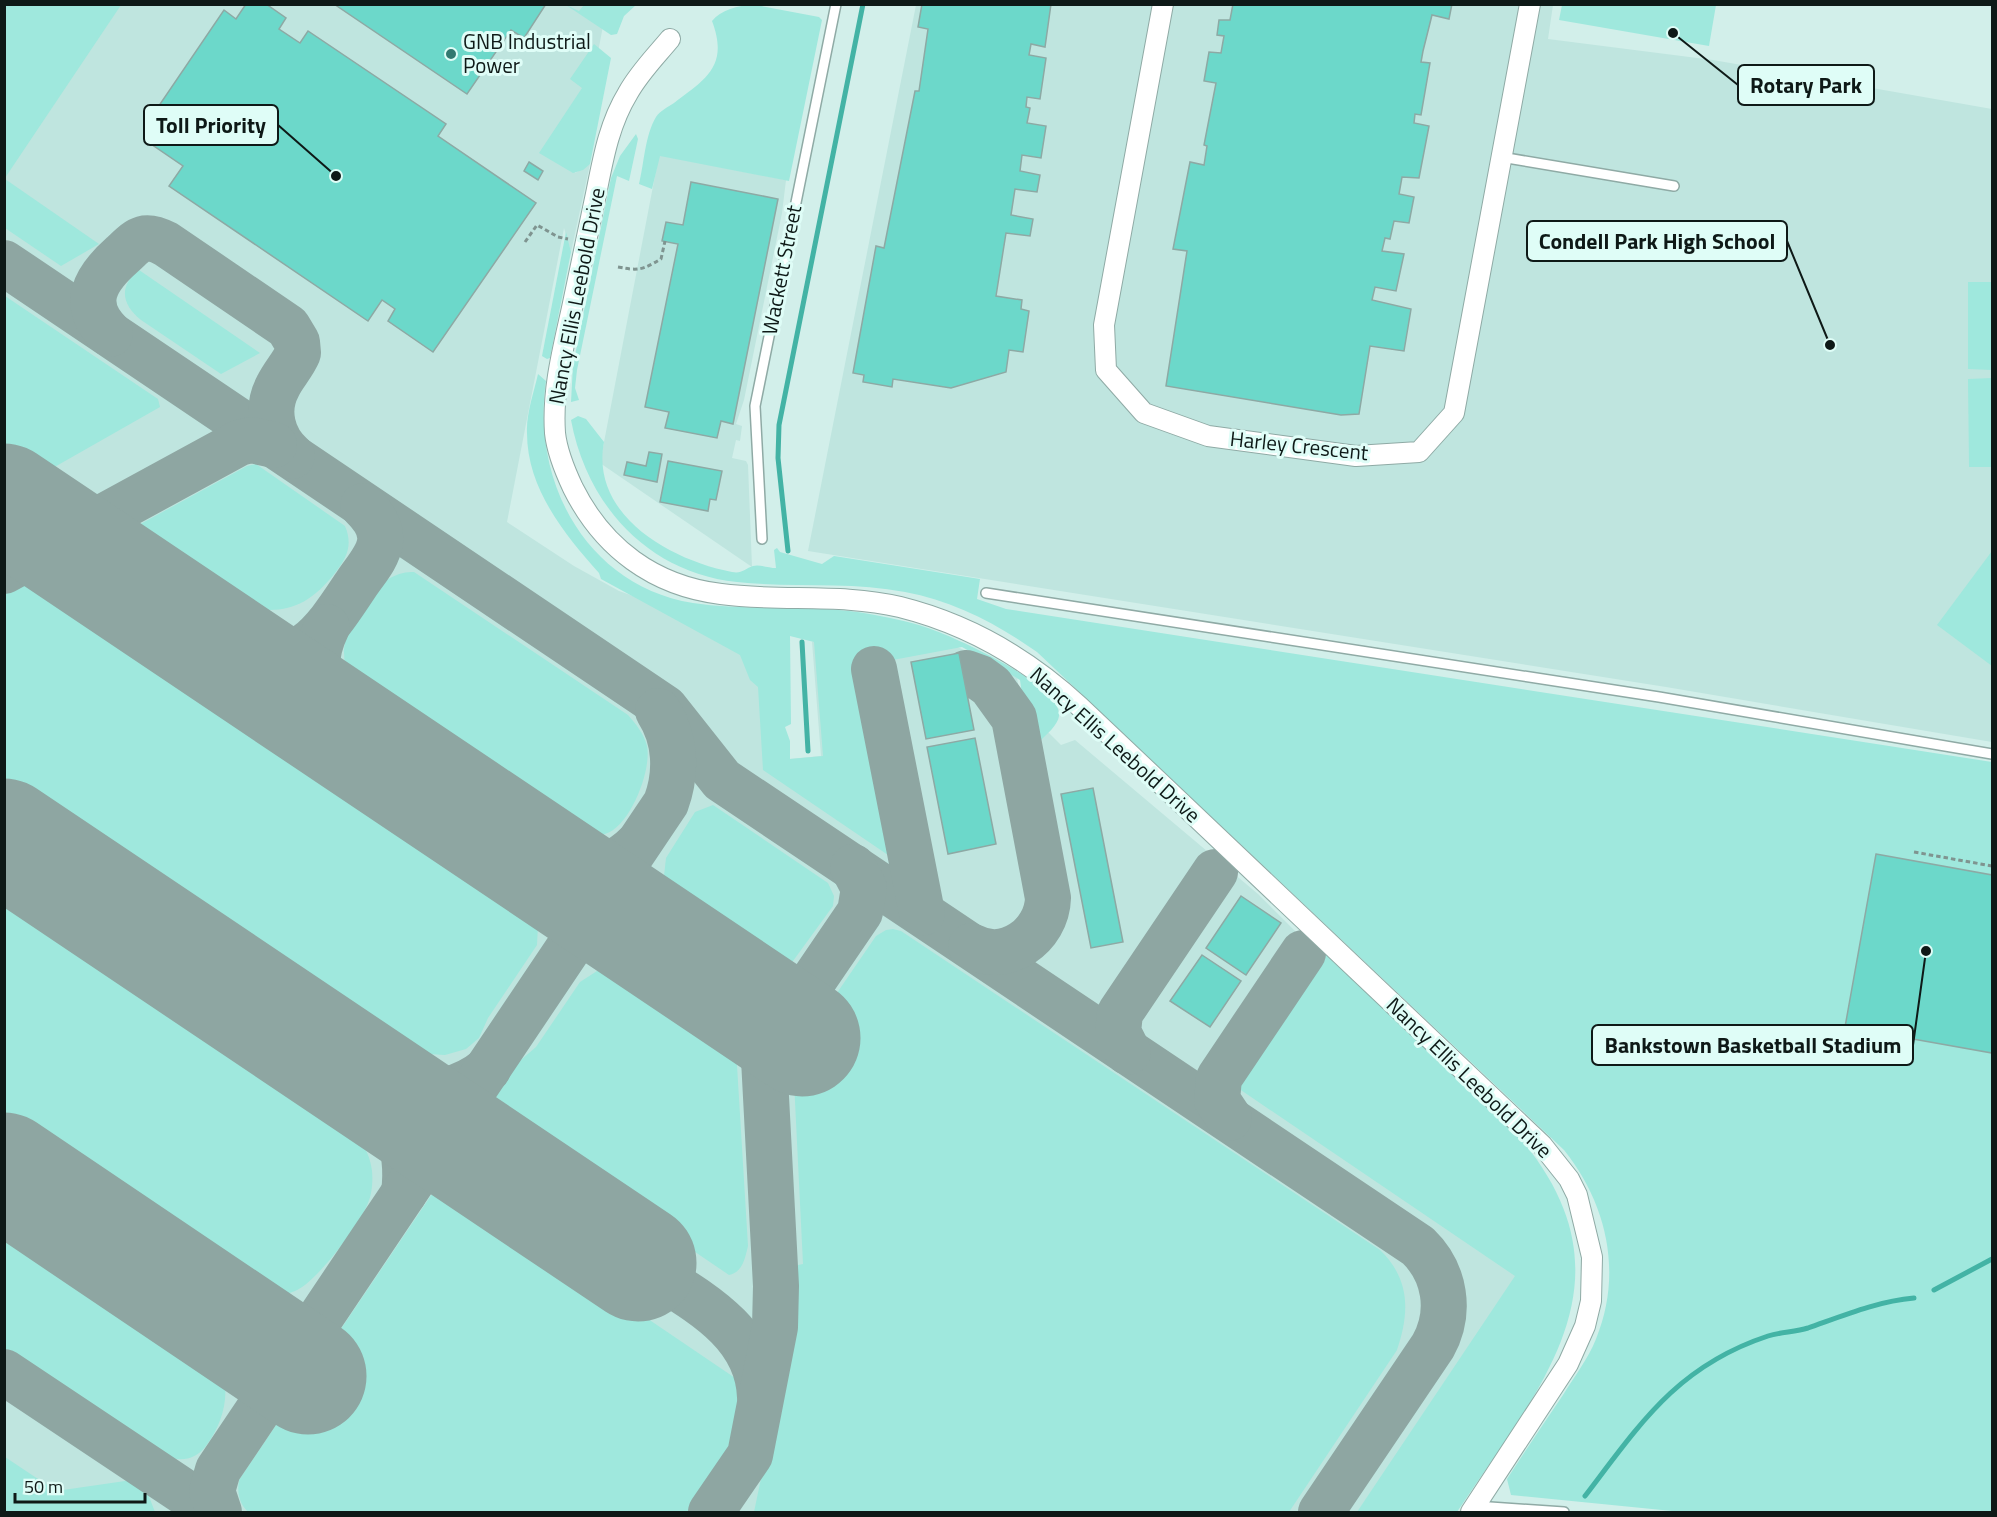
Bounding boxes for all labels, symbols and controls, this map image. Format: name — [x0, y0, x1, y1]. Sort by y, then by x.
place label: GNB Industrial Power — [463, 25, 591, 81]
marker: GNB Industrial Power — [444, 47, 458, 61]
callout: Rotary Park — [1738, 65, 1874, 105]
text: Rotary Park — [1750, 68, 1863, 102]
callout: Toll Priority — [144, 105, 278, 145]
text: Toll Priority — [156, 108, 266, 142]
street label: Nancy Ellis Leebold Drive — [539, 185, 613, 407]
street label: Wackett Street — [753, 201, 809, 338]
callout: Condell Park High School — [1527, 221, 1787, 261]
text: Condell Park High School — [1539, 224, 1775, 258]
street label: Harley Crescent — [1228, 422, 1371, 468]
street label: Nancy Ellis Leebold Drive — [1023, 659, 1208, 830]
street label: Nancy Ellis Leebold Drive — [1379, 989, 1560, 1165]
callout: Bankstown Basketball Stadium — [1592, 1025, 1913, 1065]
text: Bankstown Basketball Stadium — [1604, 1028, 1902, 1062]
scale bar — [15, 1466, 146, 1504]
text: 50 m — [24, 1473, 63, 1500]

